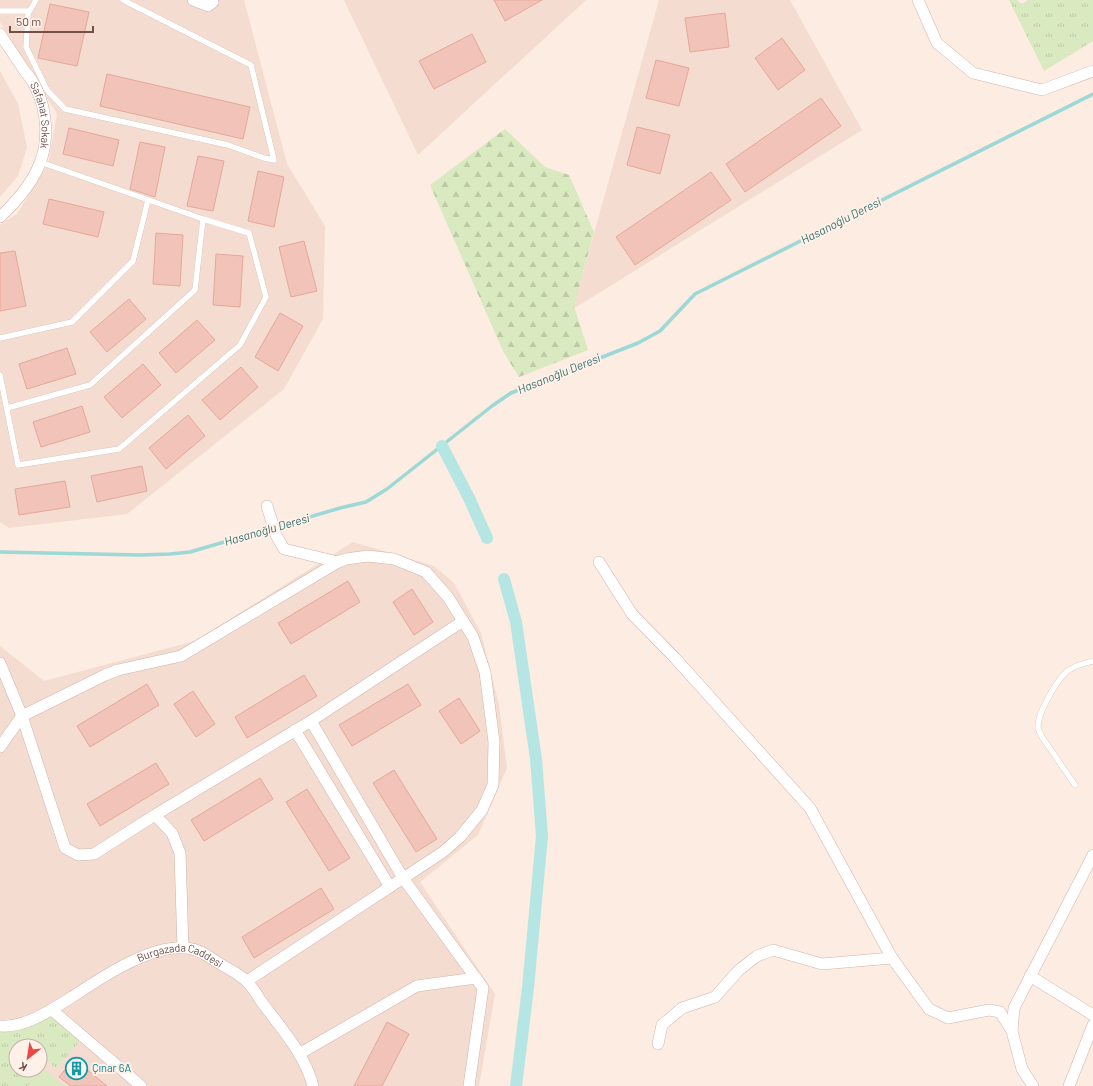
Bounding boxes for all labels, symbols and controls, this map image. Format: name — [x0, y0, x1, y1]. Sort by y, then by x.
scale bar — [10, 8, 93, 34]
text: 50 m — [16, 14, 41, 28]
street label: Safahat Sokak — [28, 79, 53, 150]
water label: Hasanoğlu Deresi — [798, 194, 883, 246]
water label: Hasanoğlu Deresi — [515, 350, 602, 396]
water label: Hasanoğlu Deresi — [222, 510, 311, 548]
street label: Burgazada Caddesi — [135, 941, 226, 970]
north arrow — [8, 1038, 48, 1078]
building icon: Çınar 6A — [63, 1055, 89, 1081]
text: K — [16, 1060, 29, 1074]
place label: Çınar 6A — [92, 1061, 131, 1074]

